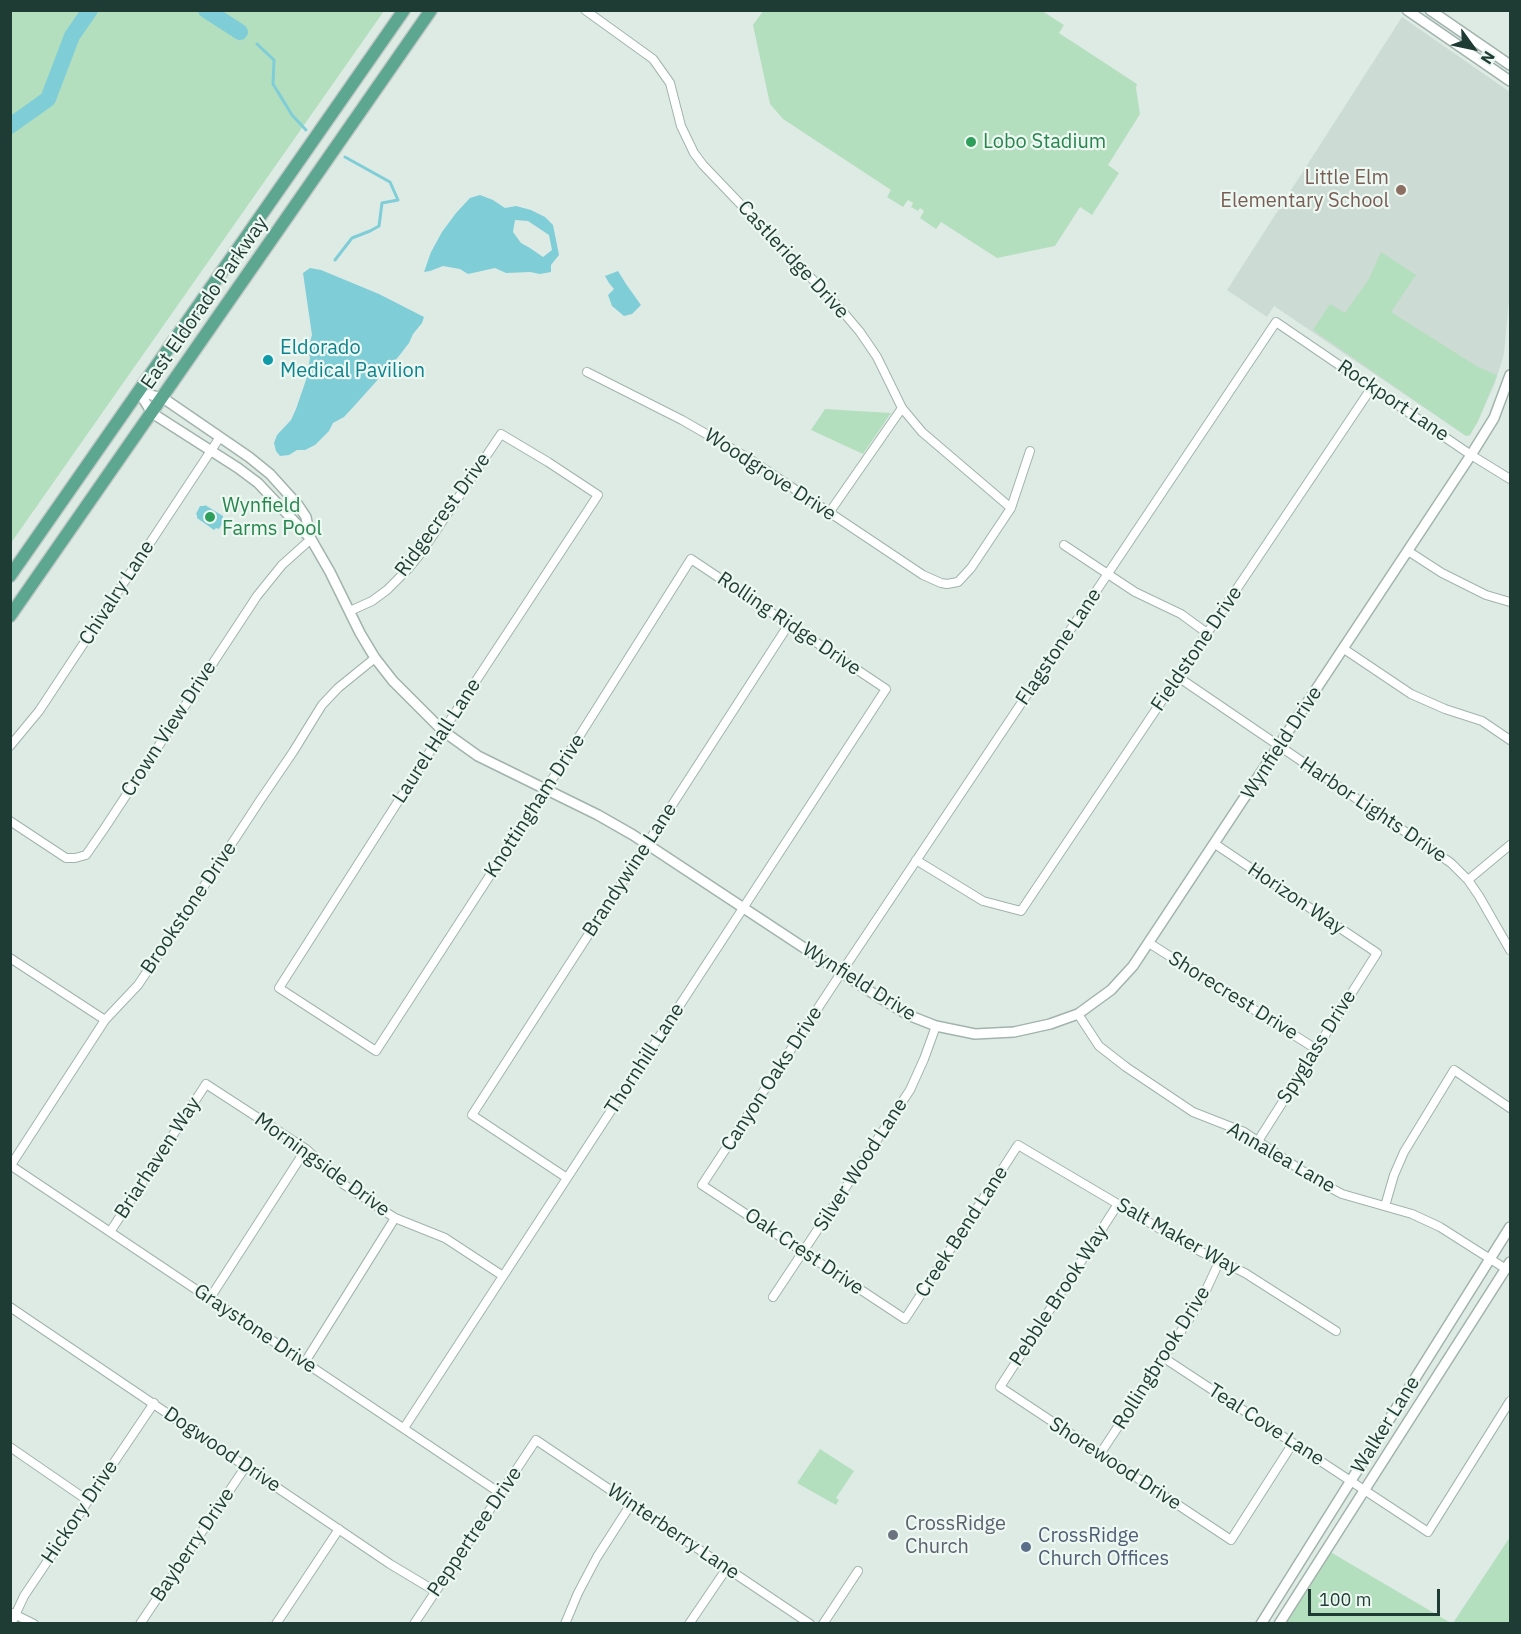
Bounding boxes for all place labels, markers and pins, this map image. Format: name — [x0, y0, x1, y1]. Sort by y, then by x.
place label: Lobo Stadium — [983, 130, 1106, 154]
marker: Lobo Stadium — [964, 135, 978, 149]
place label: Little Elm Elementary School — [1220, 166, 1389, 213]
marker: Little Elm Elementary School — [1394, 183, 1408, 197]
place label: Eldorado Medical Pavilion — [280, 336, 425, 383]
marker: Eldorado Medical Pavilion — [261, 353, 275, 367]
place label: Wynfield Farms Pool — [222, 494, 322, 541]
marker: Wynfield Farms Pool — [203, 510, 217, 524]
place label: CrossRidge Church — [905, 1512, 1006, 1559]
place label: CrossRidge Church Offices — [1038, 1524, 1169, 1571]
marker: CrossRidge Church — [886, 1528, 900, 1542]
marker: CrossRidge Church Offices — [1019, 1540, 1033, 1554]

